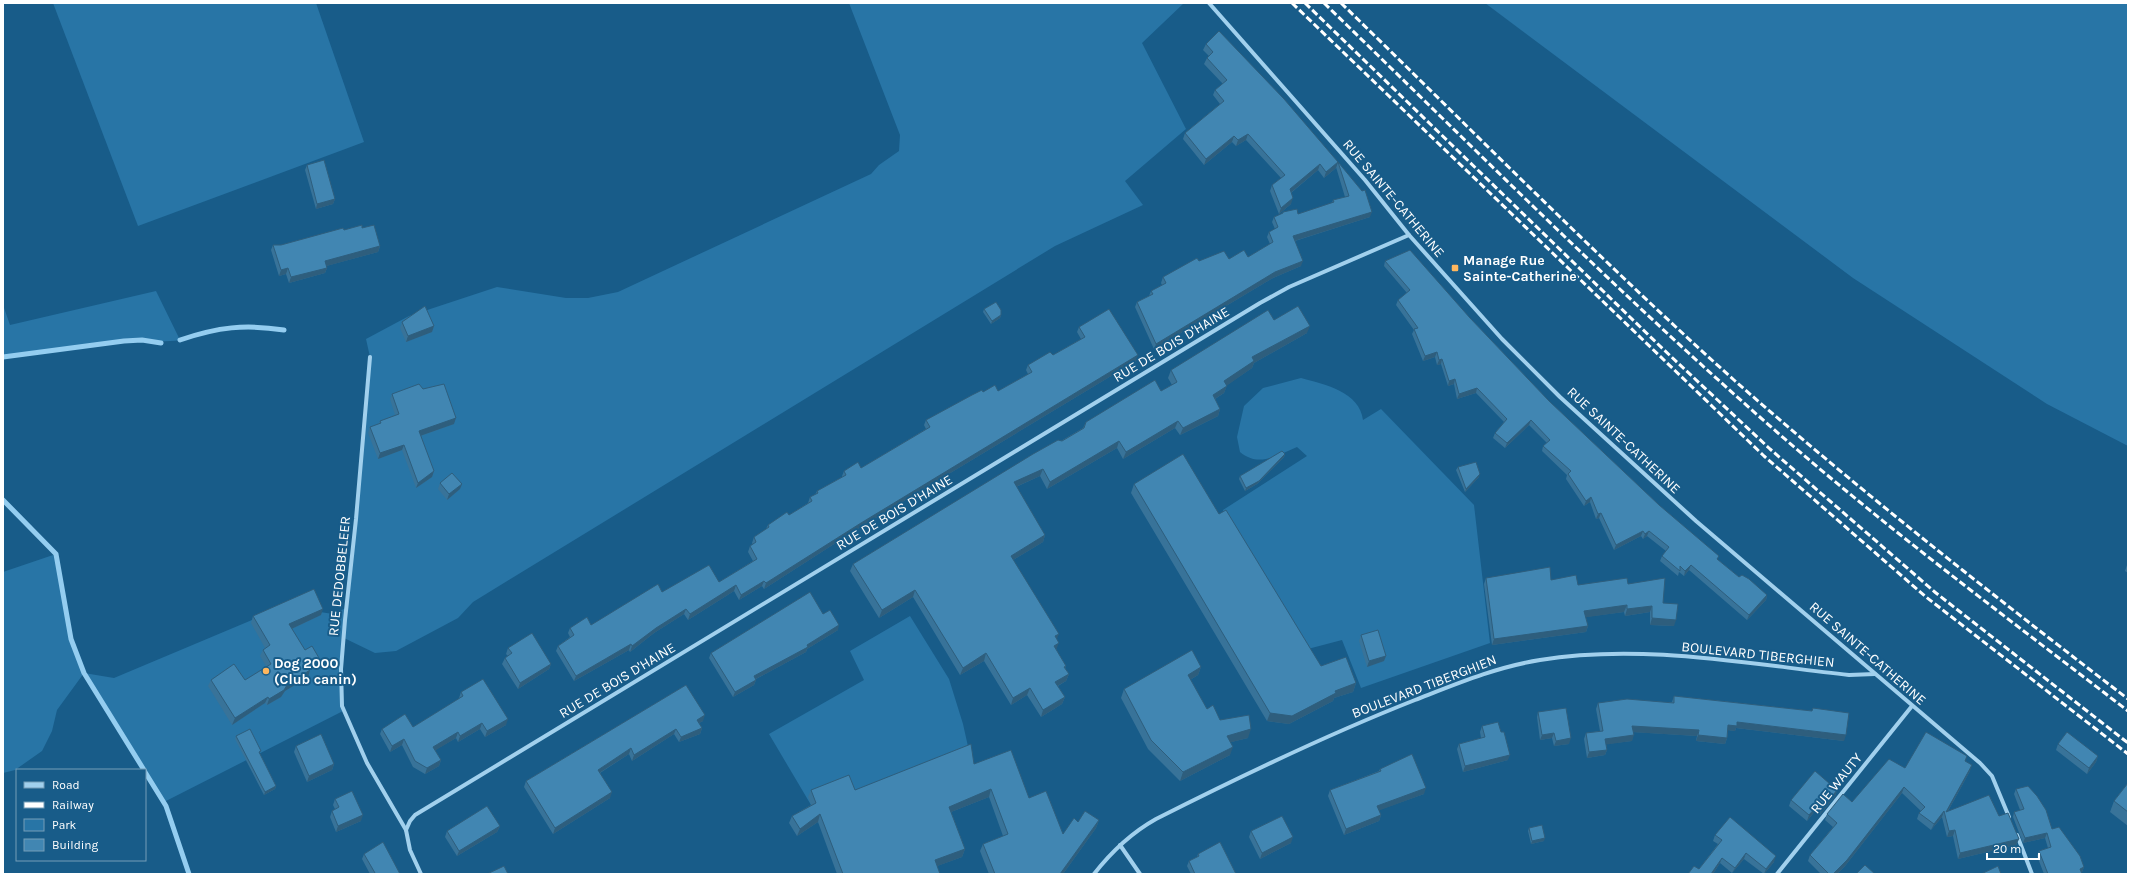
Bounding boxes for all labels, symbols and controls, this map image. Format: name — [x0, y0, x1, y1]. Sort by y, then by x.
street label: RUE SAINTE-CATHERINE — [1339, 136, 1448, 261]
place label: Manage Rue Sainte-Catherine — [1463, 252, 1577, 285]
marker: Manage Rue Sainte-Catherine — [1450, 263, 1460, 273]
street label: RUE DE BOIS D'HAINE — [1110, 303, 1233, 386]
street label: RUE SAINTE-CATHERINE — [1563, 383, 1684, 497]
street label: RUE DE BOIS D'HAINE — [833, 471, 956, 554]
street label: RUE DEDOBBELEER — [325, 515, 354, 637]
street label: RUE SAINTE-CATHERINE — [1806, 598, 1929, 709]
street label: BOULEVARD TIBERGHIEN — [1681, 638, 1835, 671]
street label: RUE DE BOIS D'HAINE — [556, 639, 679, 722]
street label: BOULEVARD TIBERGHIEN — [1349, 651, 1499, 722]
place label: Dog 2000 (Club canin) — [274, 655, 357, 688]
marker: Dog 2000 (Club canin) — [261, 666, 271, 676]
street label: RUE WAUTY — [1807, 749, 1866, 817]
legend — [16, 769, 146, 861]
text: Road — [52, 778, 80, 792]
text: Railway — [52, 798, 94, 812]
text: Park — [52, 818, 77, 832]
scale bar — [1987, 835, 2039, 861]
text: Building — [52, 838, 99, 852]
text: 20 m — [1993, 842, 2021, 856]

